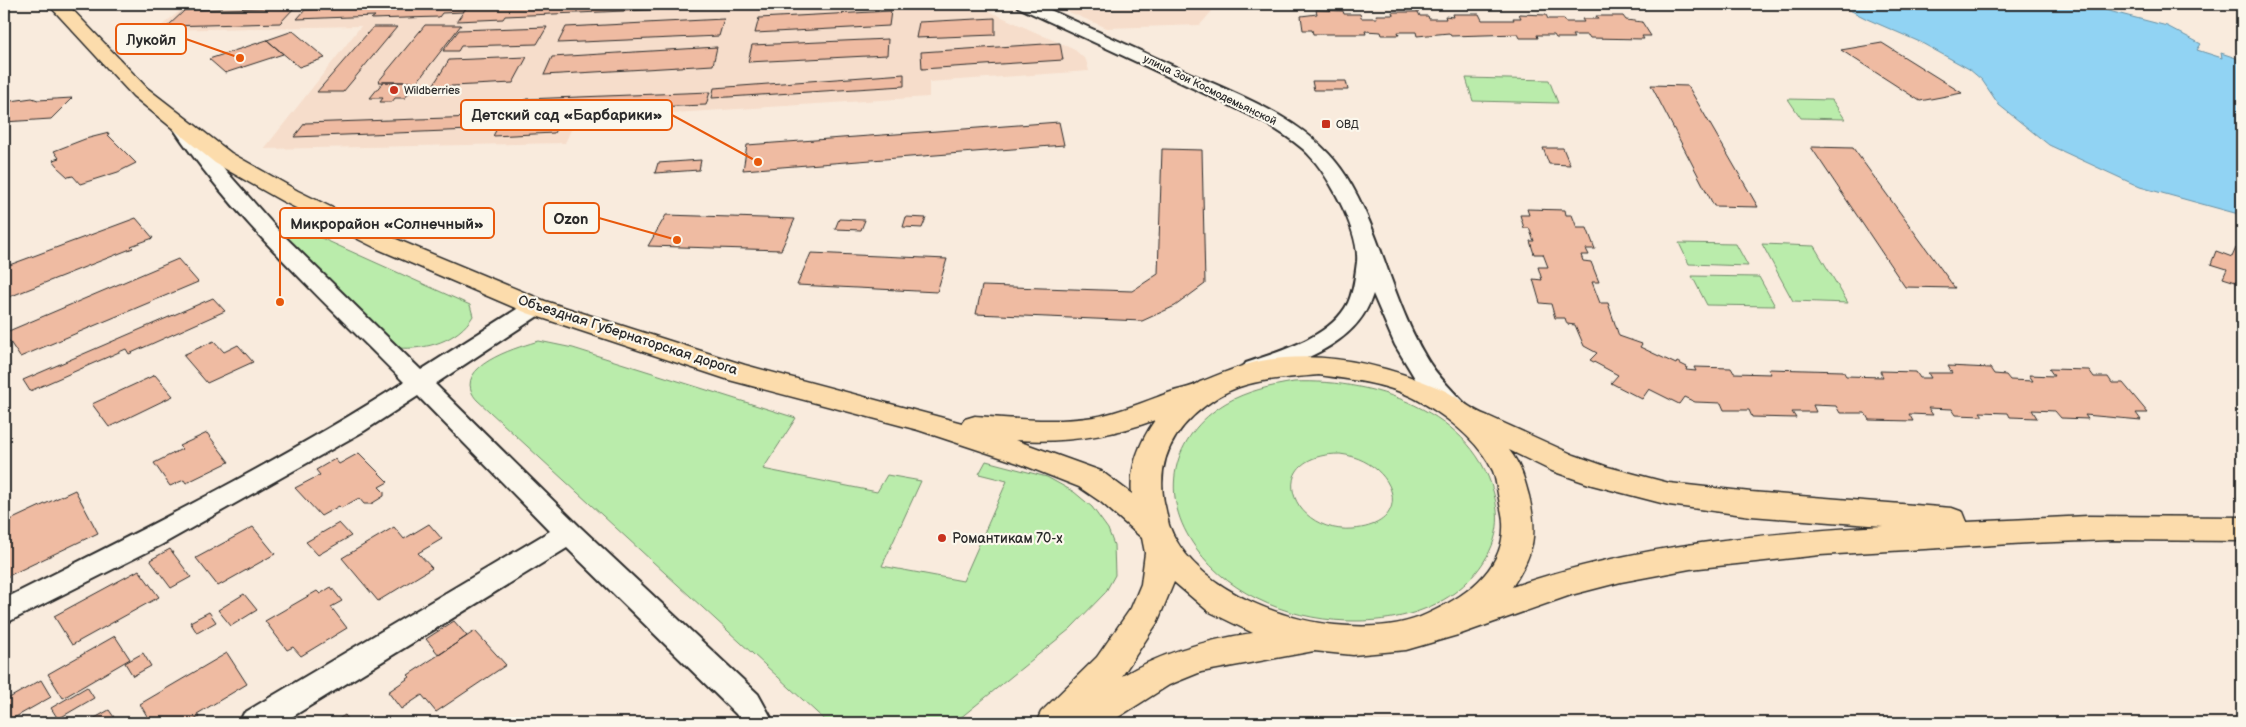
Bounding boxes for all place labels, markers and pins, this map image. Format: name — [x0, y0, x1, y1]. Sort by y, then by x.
callout: Лукойл — [116, 24, 186, 54]
marker: Wildberries — [388, 84, 400, 96]
place label: Wildberries — [404, 84, 461, 97]
callout: Детский сад «Барбарики» — [461, 100, 672, 130]
marker: ОВД — [1320, 118, 1332, 130]
place label: ОВД — [1336, 118, 1359, 131]
callout: Ozon — [544, 203, 599, 233]
callout: Микрорайон «Солнечный» — [280, 208, 494, 238]
place label: Романтикам 70-х — [952, 530, 1063, 547]
marker: Романтикам 70-х — [936, 532, 948, 544]

